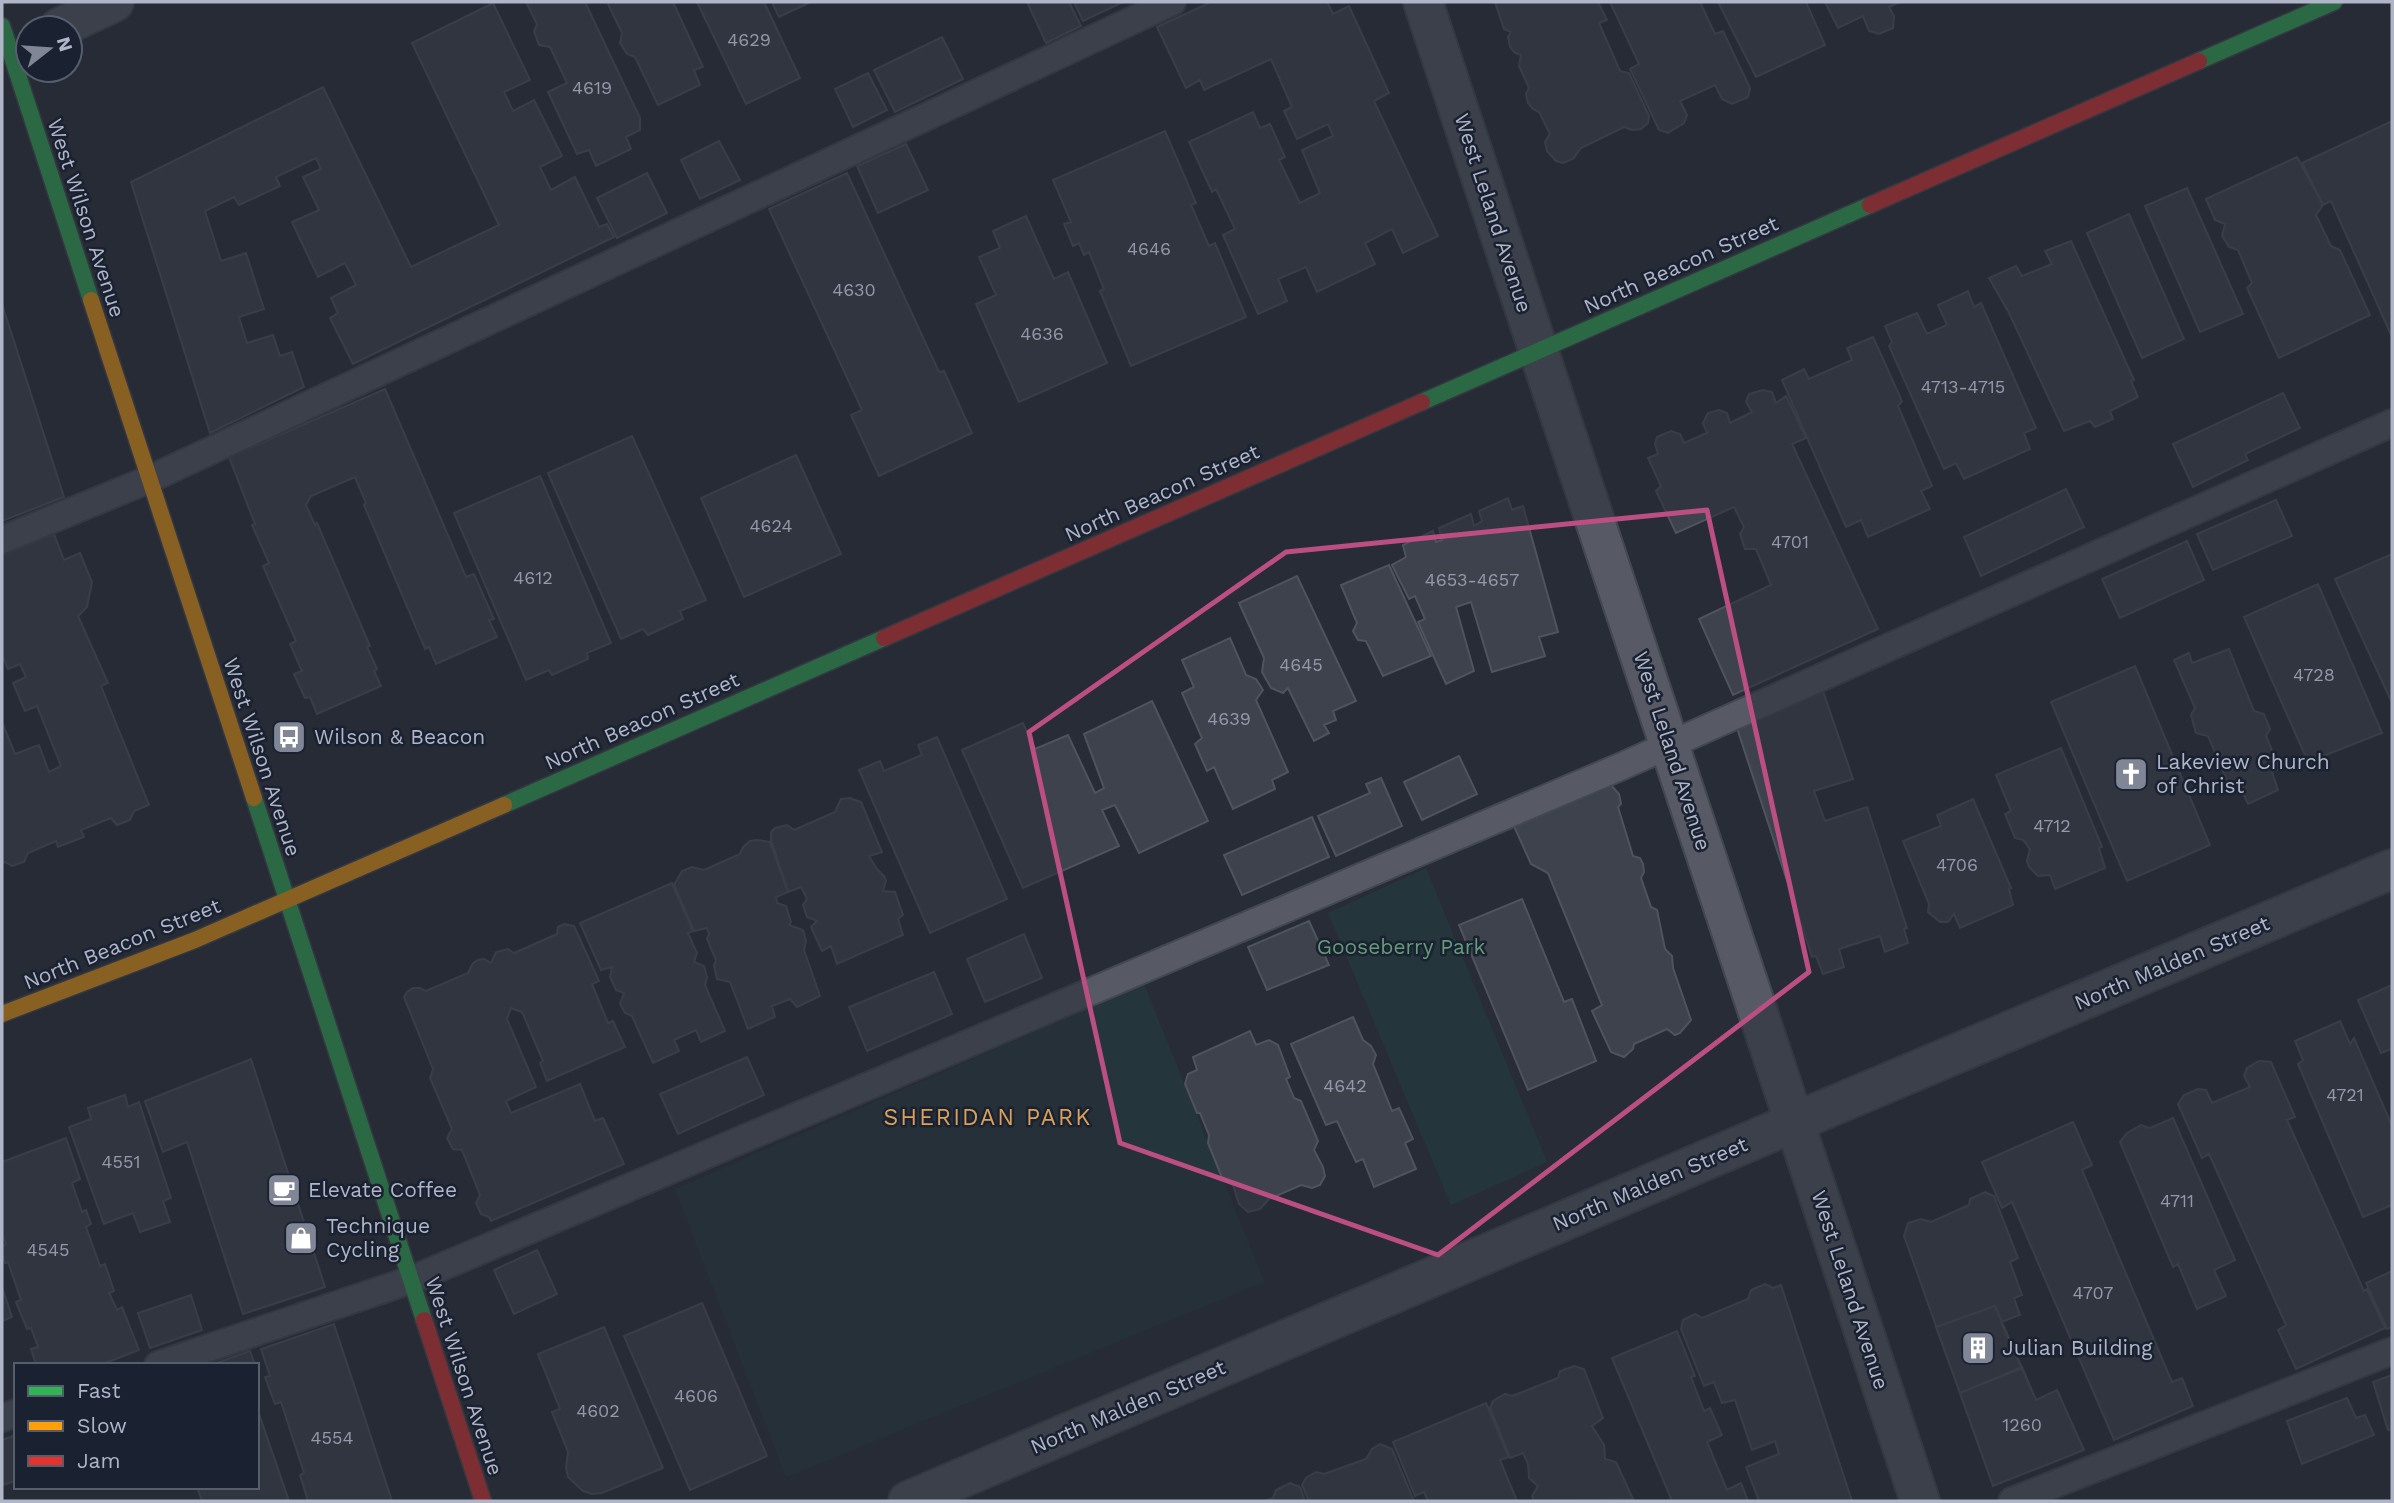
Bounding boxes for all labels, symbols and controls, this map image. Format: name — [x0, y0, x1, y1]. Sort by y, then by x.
north arrow — [14, 14, 84, 84]
house number: 4629 — [727, 29, 771, 50]
text: N — [52, 34, 78, 54]
house number: 4619 — [572, 77, 612, 98]
street label: West Leland Avenue — [1449, 110, 1538, 316]
street label: West Wilson Avenue — [43, 115, 130, 320]
street label: North Beacon Street — [1580, 210, 1782, 319]
house number: 4646 — [1127, 238, 1171, 259]
house number: 4630 — [832, 279, 876, 300]
house number: 4636 — [1020, 323, 1064, 344]
house number: 4713-4715 — [1921, 376, 2005, 397]
street label: North Beacon Street — [1061, 438, 1263, 547]
house number: 4624 — [750, 515, 792, 536]
house number: 4701 — [1771, 531, 1809, 552]
house number: 4612 — [513, 567, 553, 588]
house number: 4653-4657 — [1425, 569, 1519, 590]
street label: West Leland Avenue — [1628, 648, 1717, 854]
street label: West Wilson Avenue — [219, 654, 306, 859]
house number: 4645 — [1279, 654, 1323, 675]
house number: 4728 — [2293, 664, 2335, 685]
street label: North Beacon Street — [541, 666, 743, 775]
house number: 4639 — [1207, 708, 1251, 729]
bus stop icon: Wilson & Beacon — [270, 718, 308, 756]
place label: Wilson & Beacon — [314, 724, 485, 749]
place label: Lakeview Church of Christ — [2156, 749, 2330, 798]
church icon: Lakeview Church of Christ — [2112, 755, 2150, 793]
house number: 4712 — [2033, 815, 2071, 836]
house number: 4706 — [1936, 854, 1978, 875]
street label: North Beacon Street — [20, 893, 224, 994]
street label: North Malden Street — [2070, 910, 2273, 1015]
park label: Gooseberry Park — [1317, 934, 1485, 959]
house number: 4642 — [1323, 1075, 1367, 1096]
house number: 4721 — [2326, 1084, 2364, 1105]
district label: SHERIDAN PARK — [884, 1104, 1092, 1131]
street label: North Malden Street — [1548, 1131, 1751, 1236]
house number: 4551 — [102, 1151, 140, 1172]
cafe icon: Elevate Coffee — [265, 1171, 303, 1209]
place label: Elevate Coffee — [308, 1177, 457, 1202]
street label: West Leland Avenue — [1806, 1187, 1895, 1393]
house number: 4711 — [2160, 1190, 2194, 1211]
place label: Technique Cycling — [326, 1213, 430, 1262]
shop icon: Technique Cycling — [282, 1219, 320, 1257]
house number: 4545 — [27, 1239, 69, 1260]
street label: West Wilson Avenue — [421, 1273, 508, 1478]
house number: 4707 — [2073, 1282, 2113, 1303]
building icon: Julian Building — [1959, 1329, 1997, 1367]
place label: Julian Building — [2002, 1335, 2153, 1360]
street label: North Malden Street — [1026, 1354, 1229, 1459]
legend — [14, 1363, 259, 1489]
text: Fast — [77, 1378, 121, 1403]
house number: 4606 — [674, 1385, 718, 1406]
house number: 4602 — [576, 1400, 620, 1421]
text: Slow — [77, 1413, 127, 1438]
house number: 1260 — [2002, 1414, 2042, 1435]
house number: 4554 — [311, 1427, 353, 1448]
text: Jam — [77, 1448, 120, 1473]

